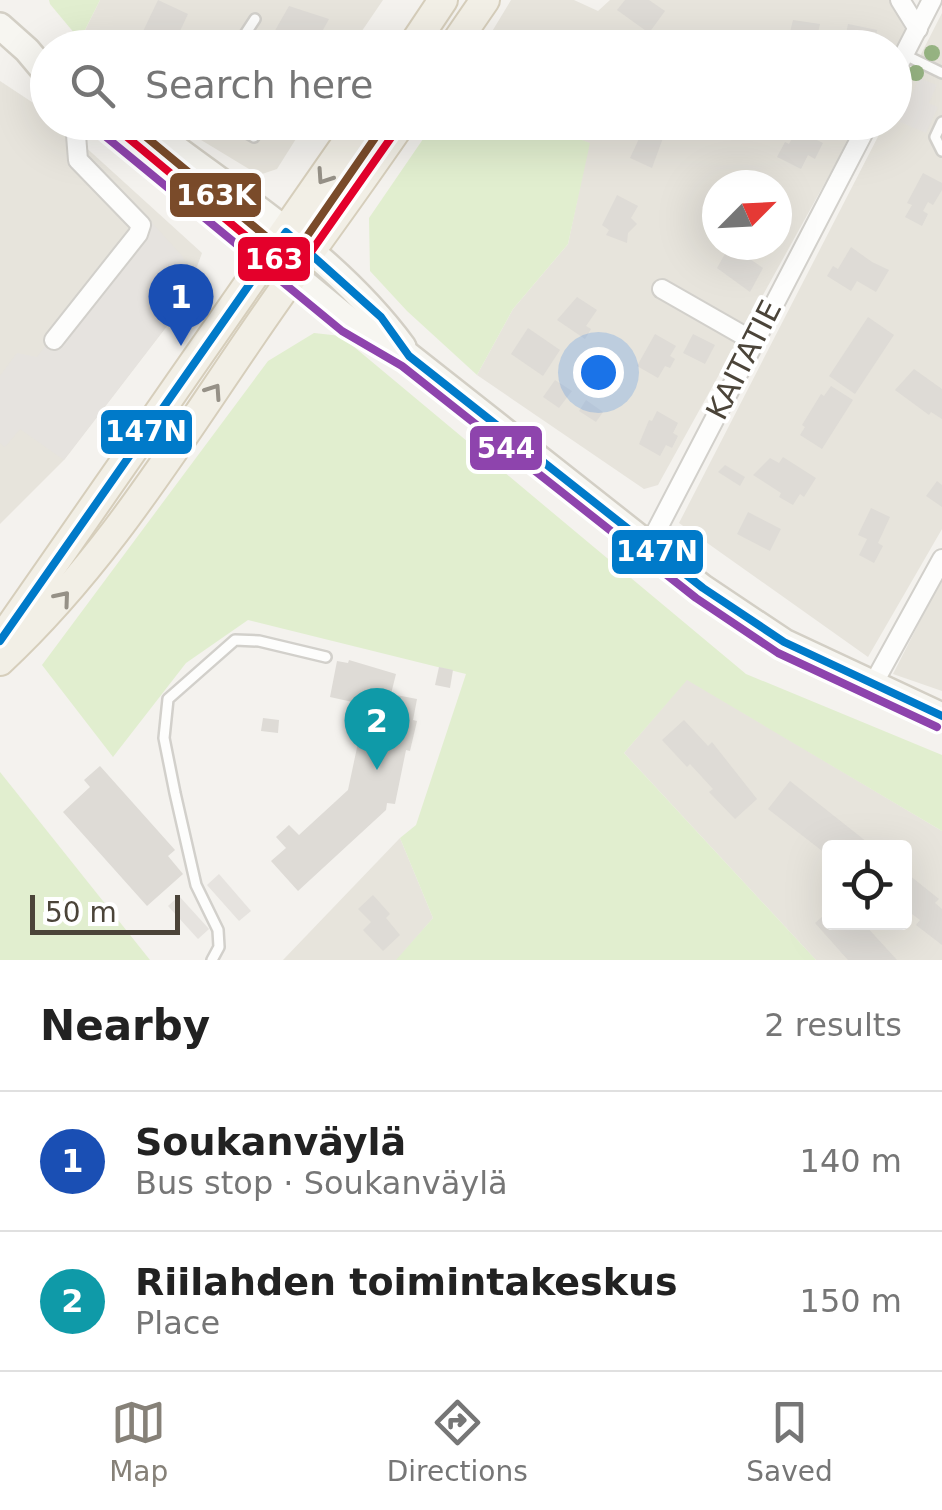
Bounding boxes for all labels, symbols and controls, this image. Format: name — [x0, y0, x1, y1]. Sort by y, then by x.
search box — [30, 30, 912, 140]
icon: search — [65, 58, 120, 113]
text: Search here — [145, 63, 373, 107]
one-way arrow — [318, 166, 336, 185]
north arrow — [702, 170, 792, 260]
line badge: 163K — [168, 171, 263, 219]
text: 163K — [176, 179, 257, 212]
line badge: 163 — [236, 235, 312, 283]
text: 163 — [245, 243, 303, 276]
pin: 1 — [148, 264, 214, 346]
street label: KAITATIE — [699, 294, 788, 425]
your location — [573, 347, 624, 398]
one-way arrow — [202, 383, 220, 402]
line badge: 147N — [99, 408, 194, 456]
text: 147N — [105, 415, 187, 448]
line badge: 544 — [468, 424, 544, 472]
text: 544 — [477, 432, 535, 465]
line badge: 147N — [610, 528, 705, 576]
text: 147N — [616, 535, 698, 568]
one-way arrow — [51, 591, 69, 609]
pin: 2 — [344, 688, 410, 770]
map controls — [822, 840, 912, 930]
button: locate — [822, 840, 912, 930]
scale bar — [30, 890, 180, 934]
text: 50 m — [45, 896, 117, 929]
text: Nearby — [40, 1001, 210, 1050]
text: 2 results — [764, 1006, 902, 1044]
text: Soukanväylä — [135, 1120, 406, 1164]
text: 1 — [61, 1142, 84, 1180]
text: 140 m — [800, 1142, 902, 1180]
text: Bus stop · Soukanväylä — [135, 1164, 508, 1202]
text: Riilahden toimintakeskus — [135, 1260, 678, 1304]
text: 2 — [61, 1282, 84, 1320]
text: 150 m — [800, 1282, 902, 1320]
text: Place — [135, 1304, 220, 1342]
tab: Map — [109, 1395, 168, 1488]
tab: Directions — [387, 1395, 528, 1488]
tab: Saved — [746, 1395, 833, 1488]

